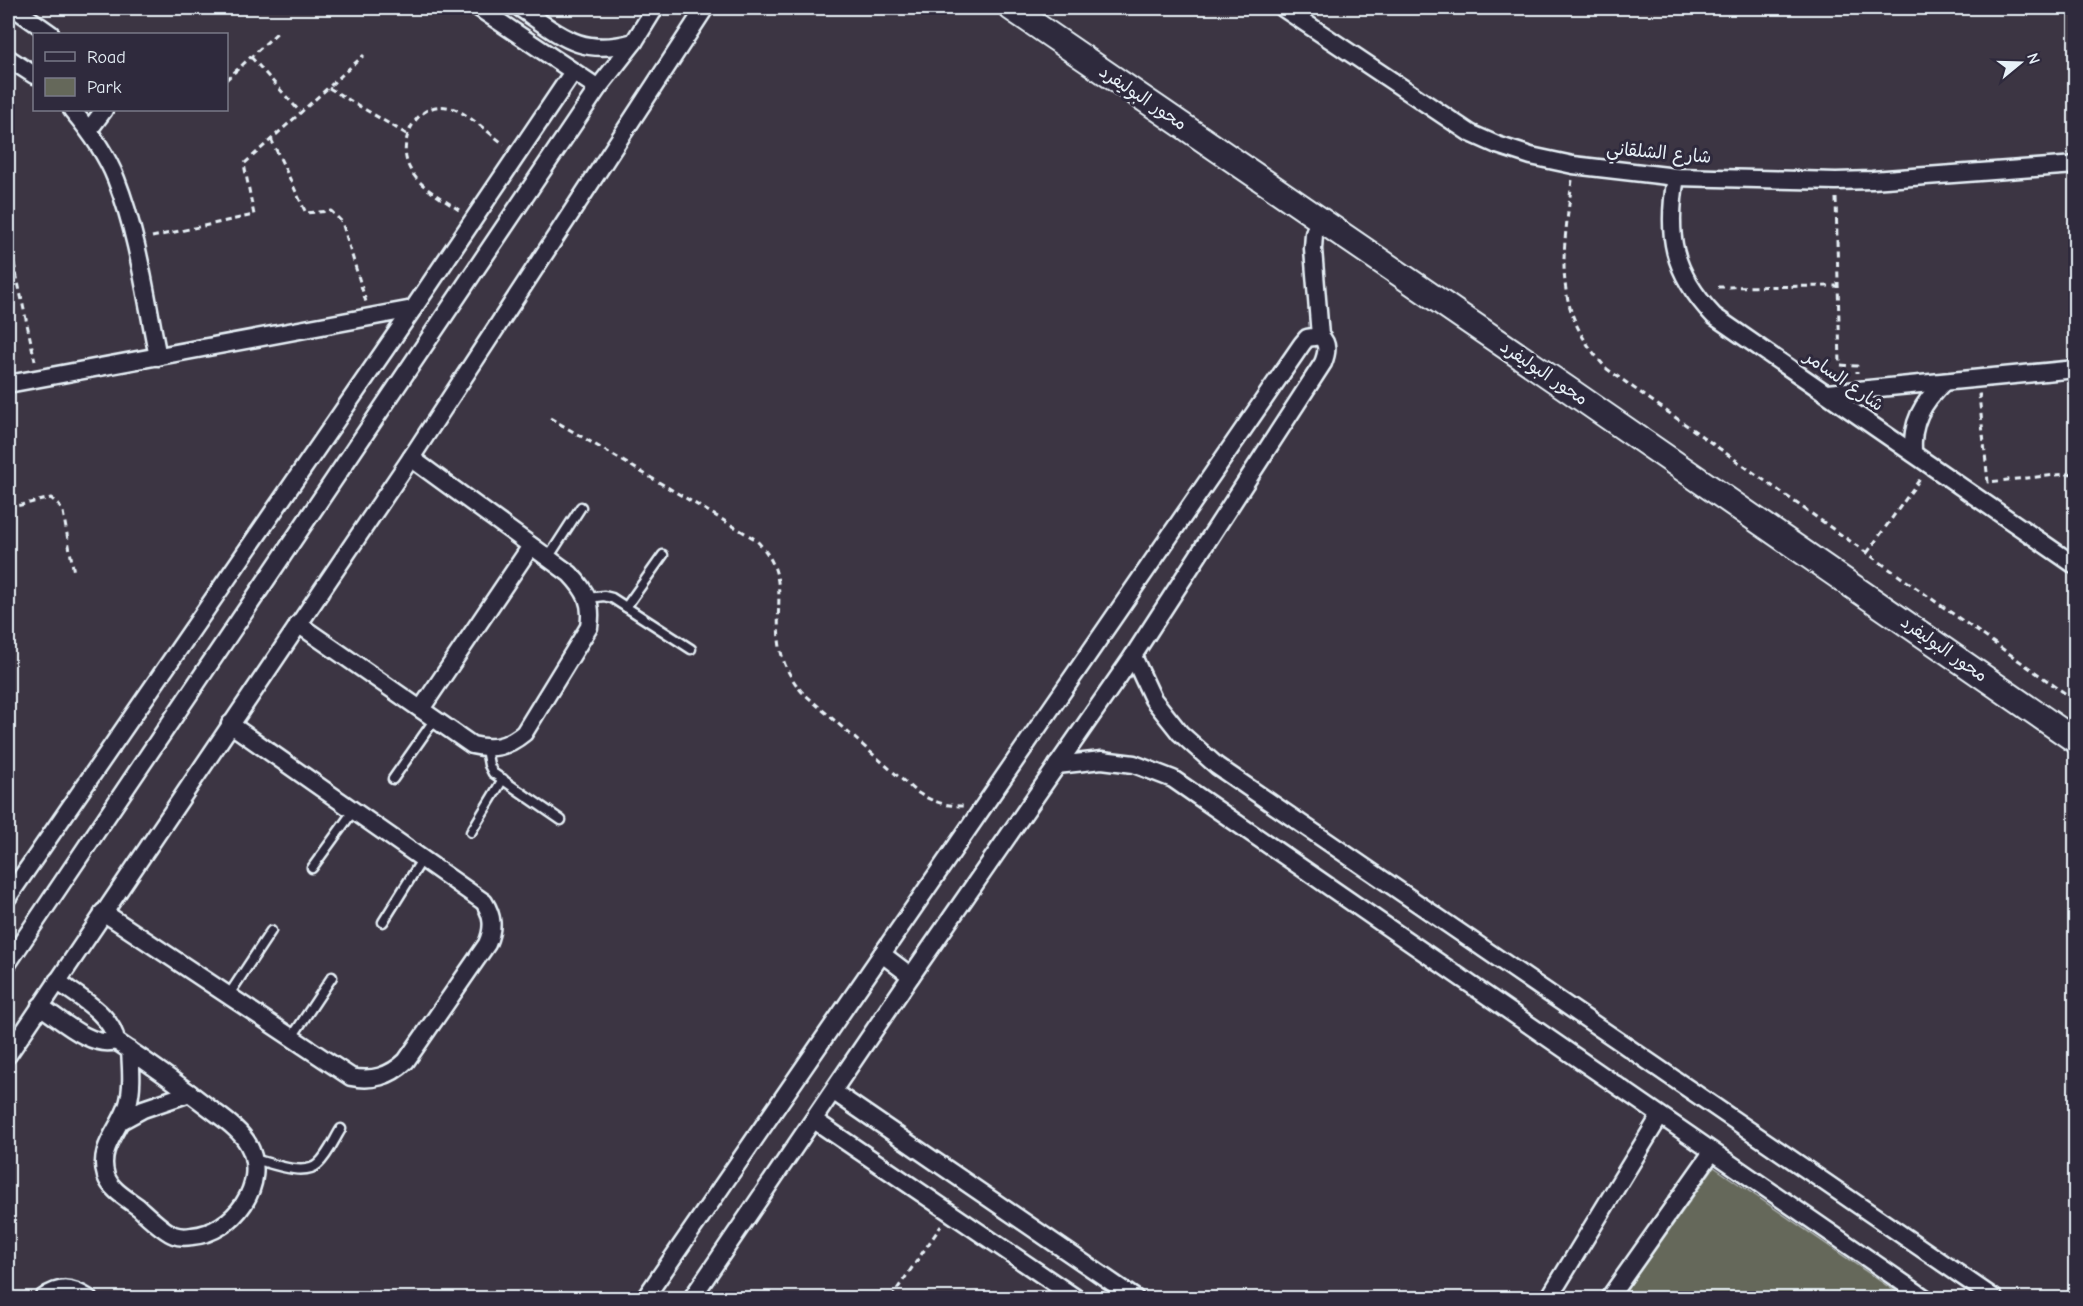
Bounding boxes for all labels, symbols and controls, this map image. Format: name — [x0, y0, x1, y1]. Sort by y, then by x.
legend — [33, 33, 228, 111]
north arrow — [1990, 33, 2050, 93]
text: Road — [87, 47, 126, 68]
text: N — [2023, 51, 2043, 66]
street label: محور البوليفرد — [1095, 61, 1191, 135]
text: Park — [87, 77, 122, 98]
street label: شارع الشلقاني — [1605, 138, 1712, 173]
street label: محور البوليفرد — [1496, 336, 1592, 410]
street label: شارع السامر — [1798, 345, 1888, 417]
street label: محور البوليفرد — [1897, 611, 1991, 687]

